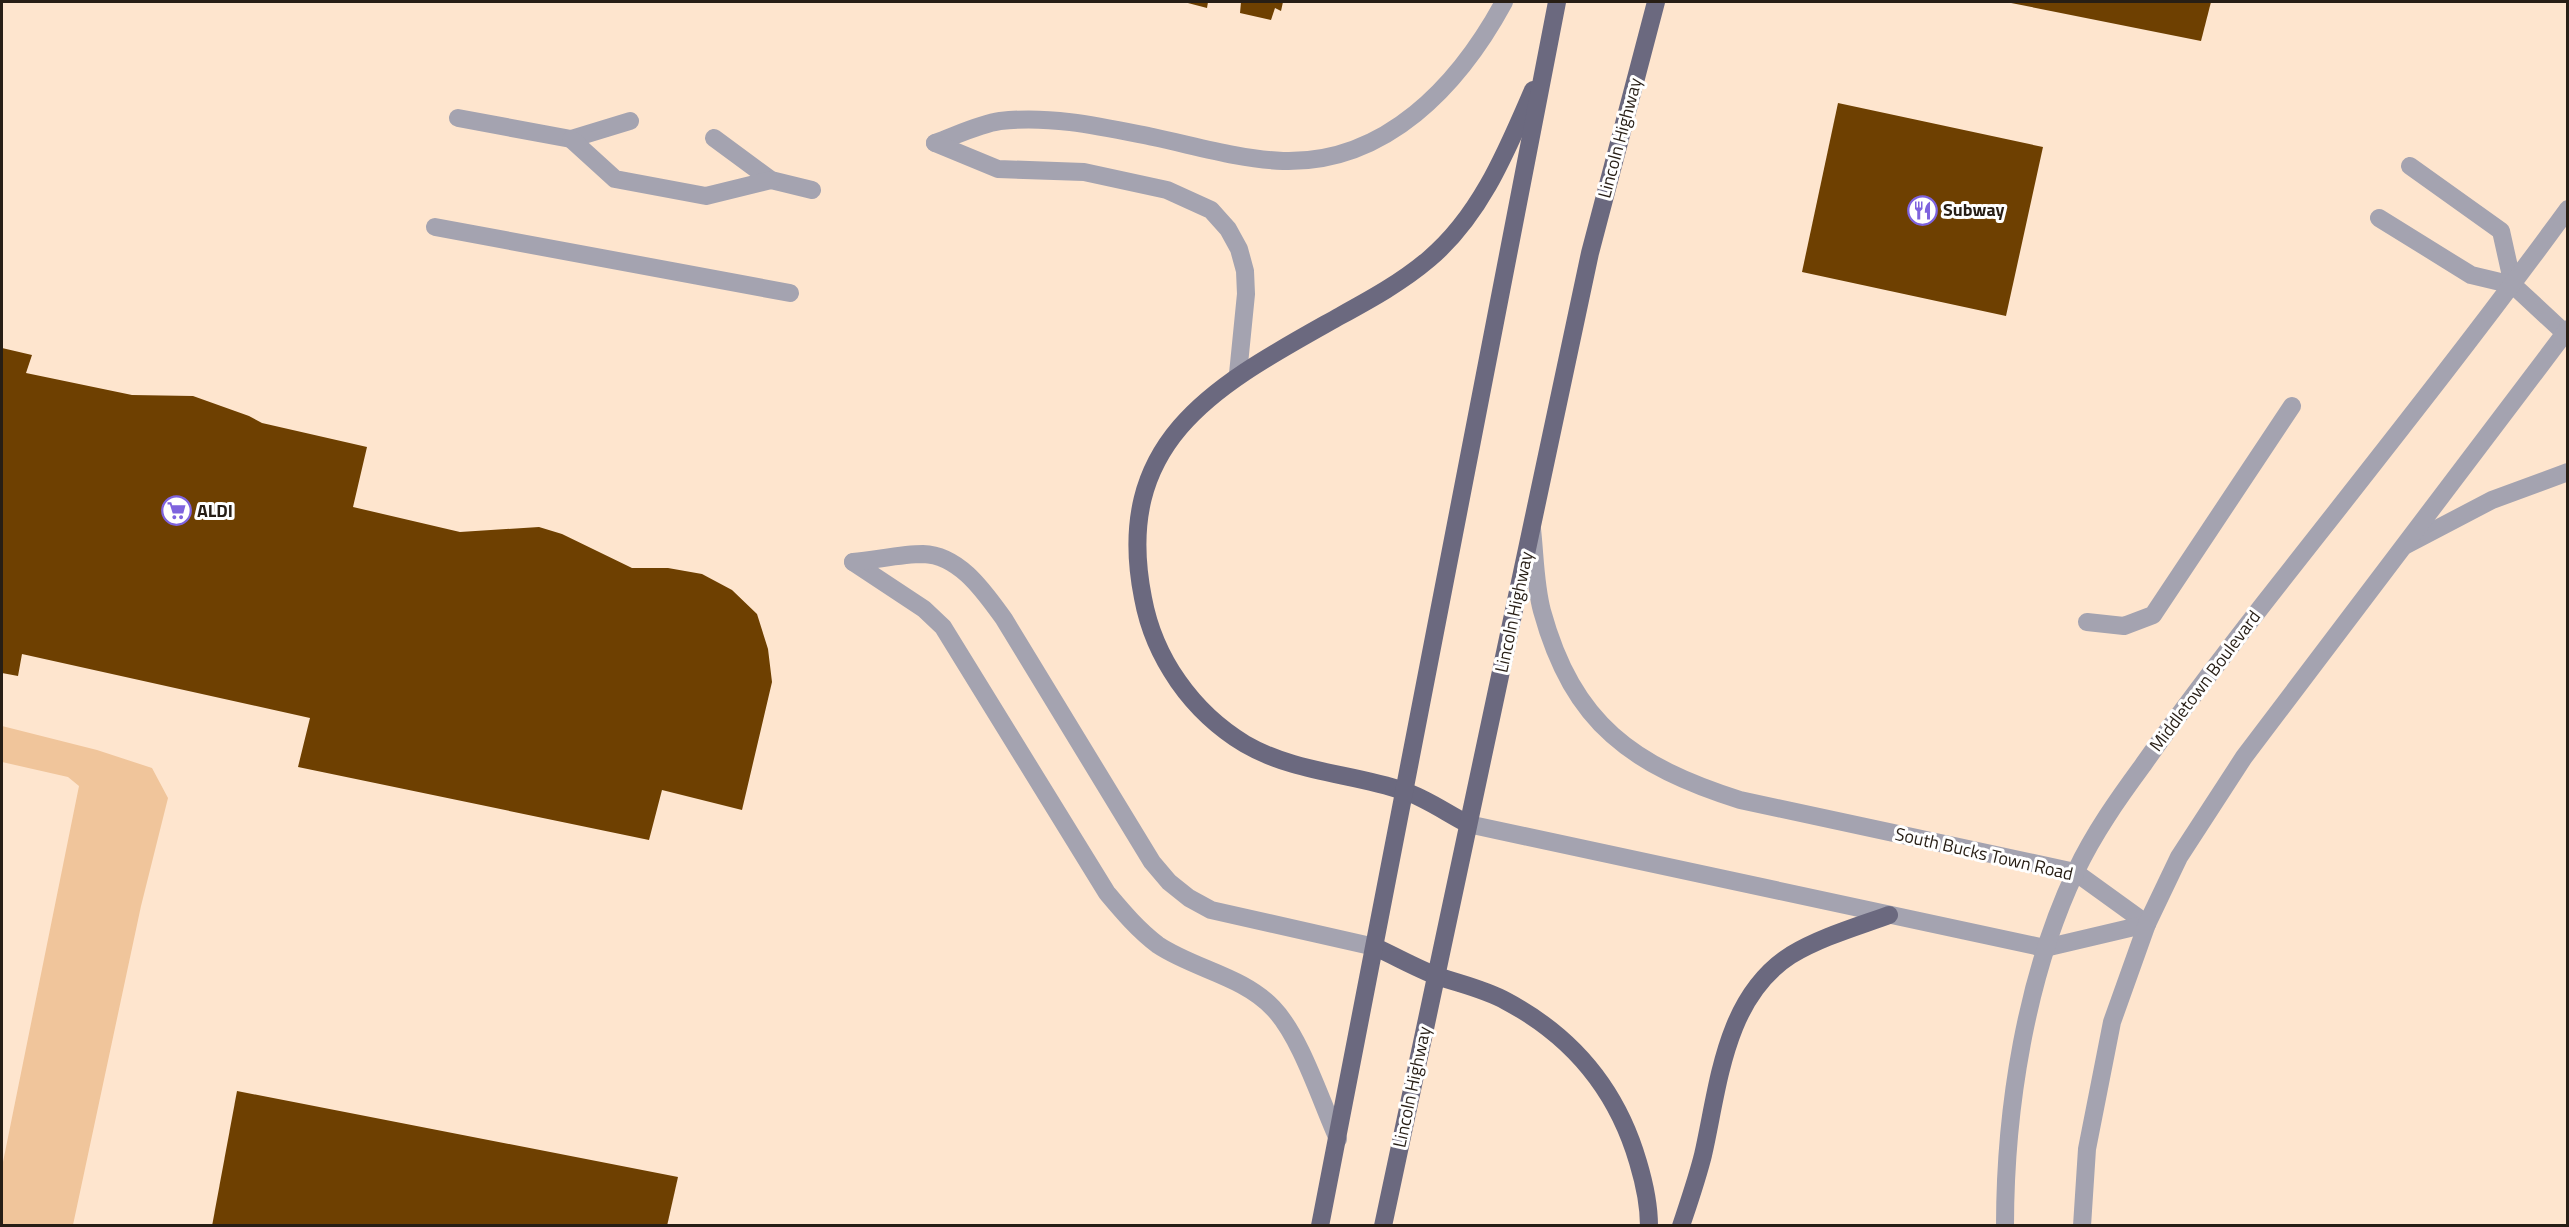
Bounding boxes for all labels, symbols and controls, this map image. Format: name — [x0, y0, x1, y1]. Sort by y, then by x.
street label: Lincoln Highway — [1591, 74, 1649, 201]
restaurant icon: Subway — [1906, 194, 1938, 226]
place label: Subway — [1943, 196, 2005, 223]
supermarket icon: ALDI — [160, 495, 192, 527]
place label: ALDI — [197, 497, 233, 524]
street label: Lincoln Highway — [1487, 548, 1540, 675]
street label: Middletown Boulevard — [2142, 604, 2267, 757]
street label: South Bucks Town Road — [1893, 820, 2076, 887]
street label: Lincoln Highway — [1385, 1023, 1438, 1150]

